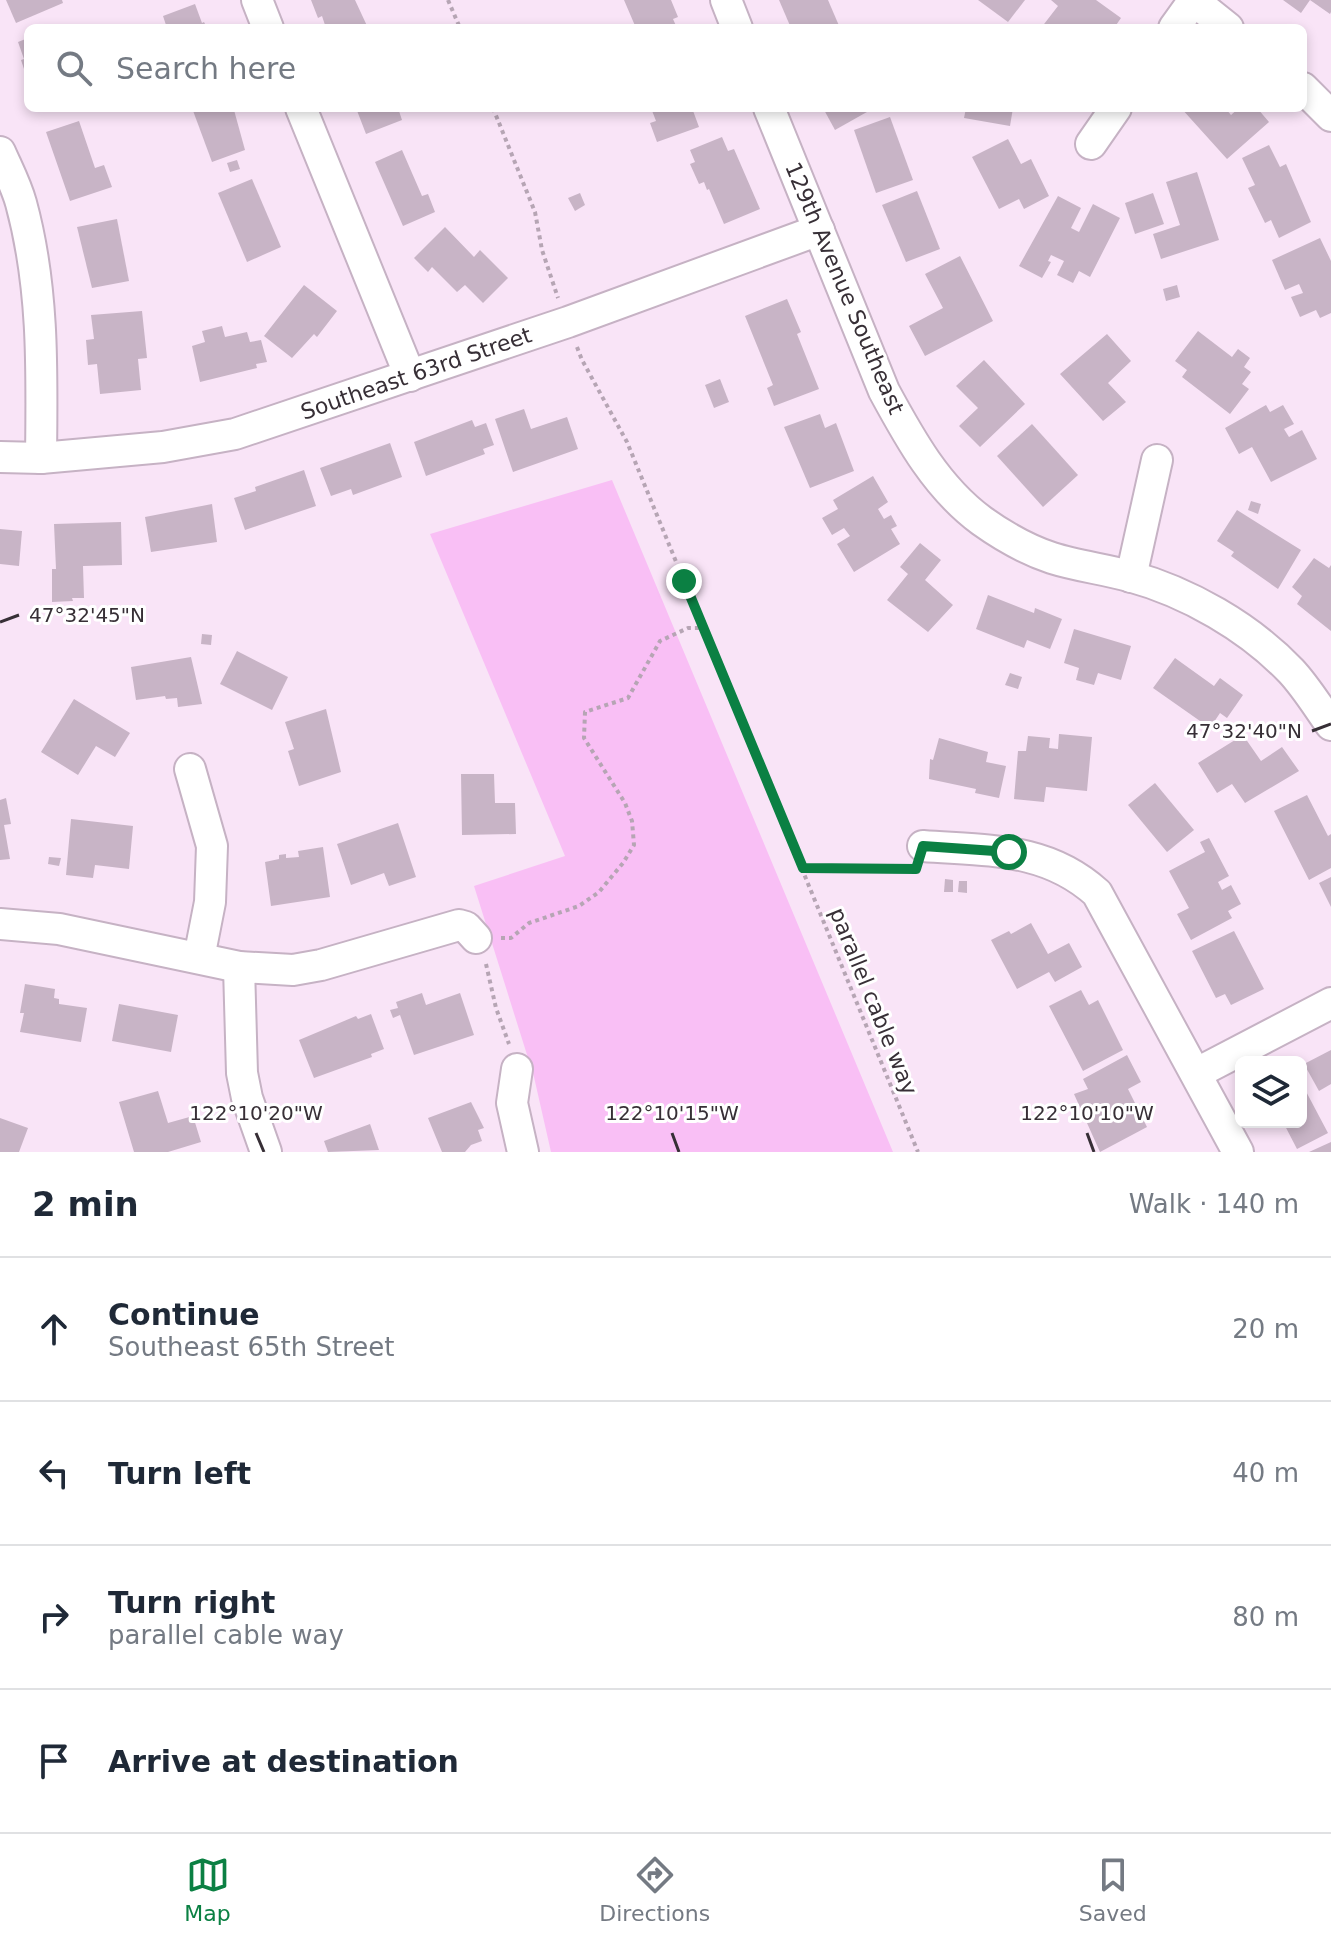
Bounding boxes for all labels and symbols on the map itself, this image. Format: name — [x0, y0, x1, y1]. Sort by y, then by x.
street label: 129th Avenue Southeast — [780, 158, 909, 418]
street label: Southeast 63rd Street — [297, 322, 535, 425]
route end — [666, 563, 702, 599]
text: 47°32'45"N — [29, 603, 145, 627]
text: 47°32'40"N — [1186, 719, 1302, 743]
route start — [991, 834, 1027, 870]
street label: parallel cable way — [825, 904, 922, 1098]
text: 122°10'20"W — [189, 1101, 323, 1125]
text: 122°10'15"W — [605, 1101, 739, 1125]
text: 122°10'10"W — [1020, 1101, 1154, 1125]

